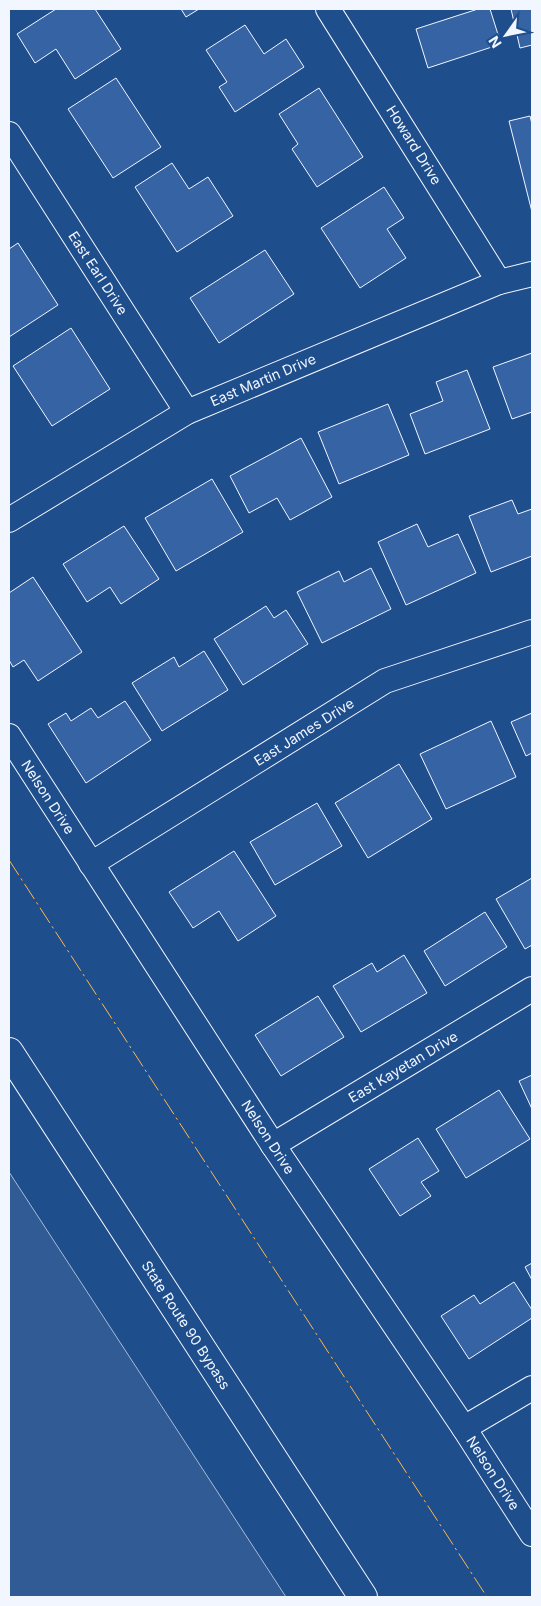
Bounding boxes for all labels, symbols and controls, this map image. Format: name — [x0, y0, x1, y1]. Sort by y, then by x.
north arrow — [481, 10, 531, 60]
text: N — [485, 33, 505, 51]
street label: Howard Drive — [383, 102, 446, 187]
street label: East Earl Drive — [65, 228, 132, 318]
street label: East Martin Drive — [207, 350, 318, 409]
street label: East James Drive — [251, 694, 357, 769]
street label: Nelson Drive — [18, 757, 79, 837]
street label: East Kayetan Drive — [345, 1027, 460, 1106]
street label: Nelson Drive — [238, 1097, 299, 1177]
street label: State Route 90 Bypass — [138, 1257, 234, 1392]
street label: Nelson Drive — [463, 1433, 524, 1513]

